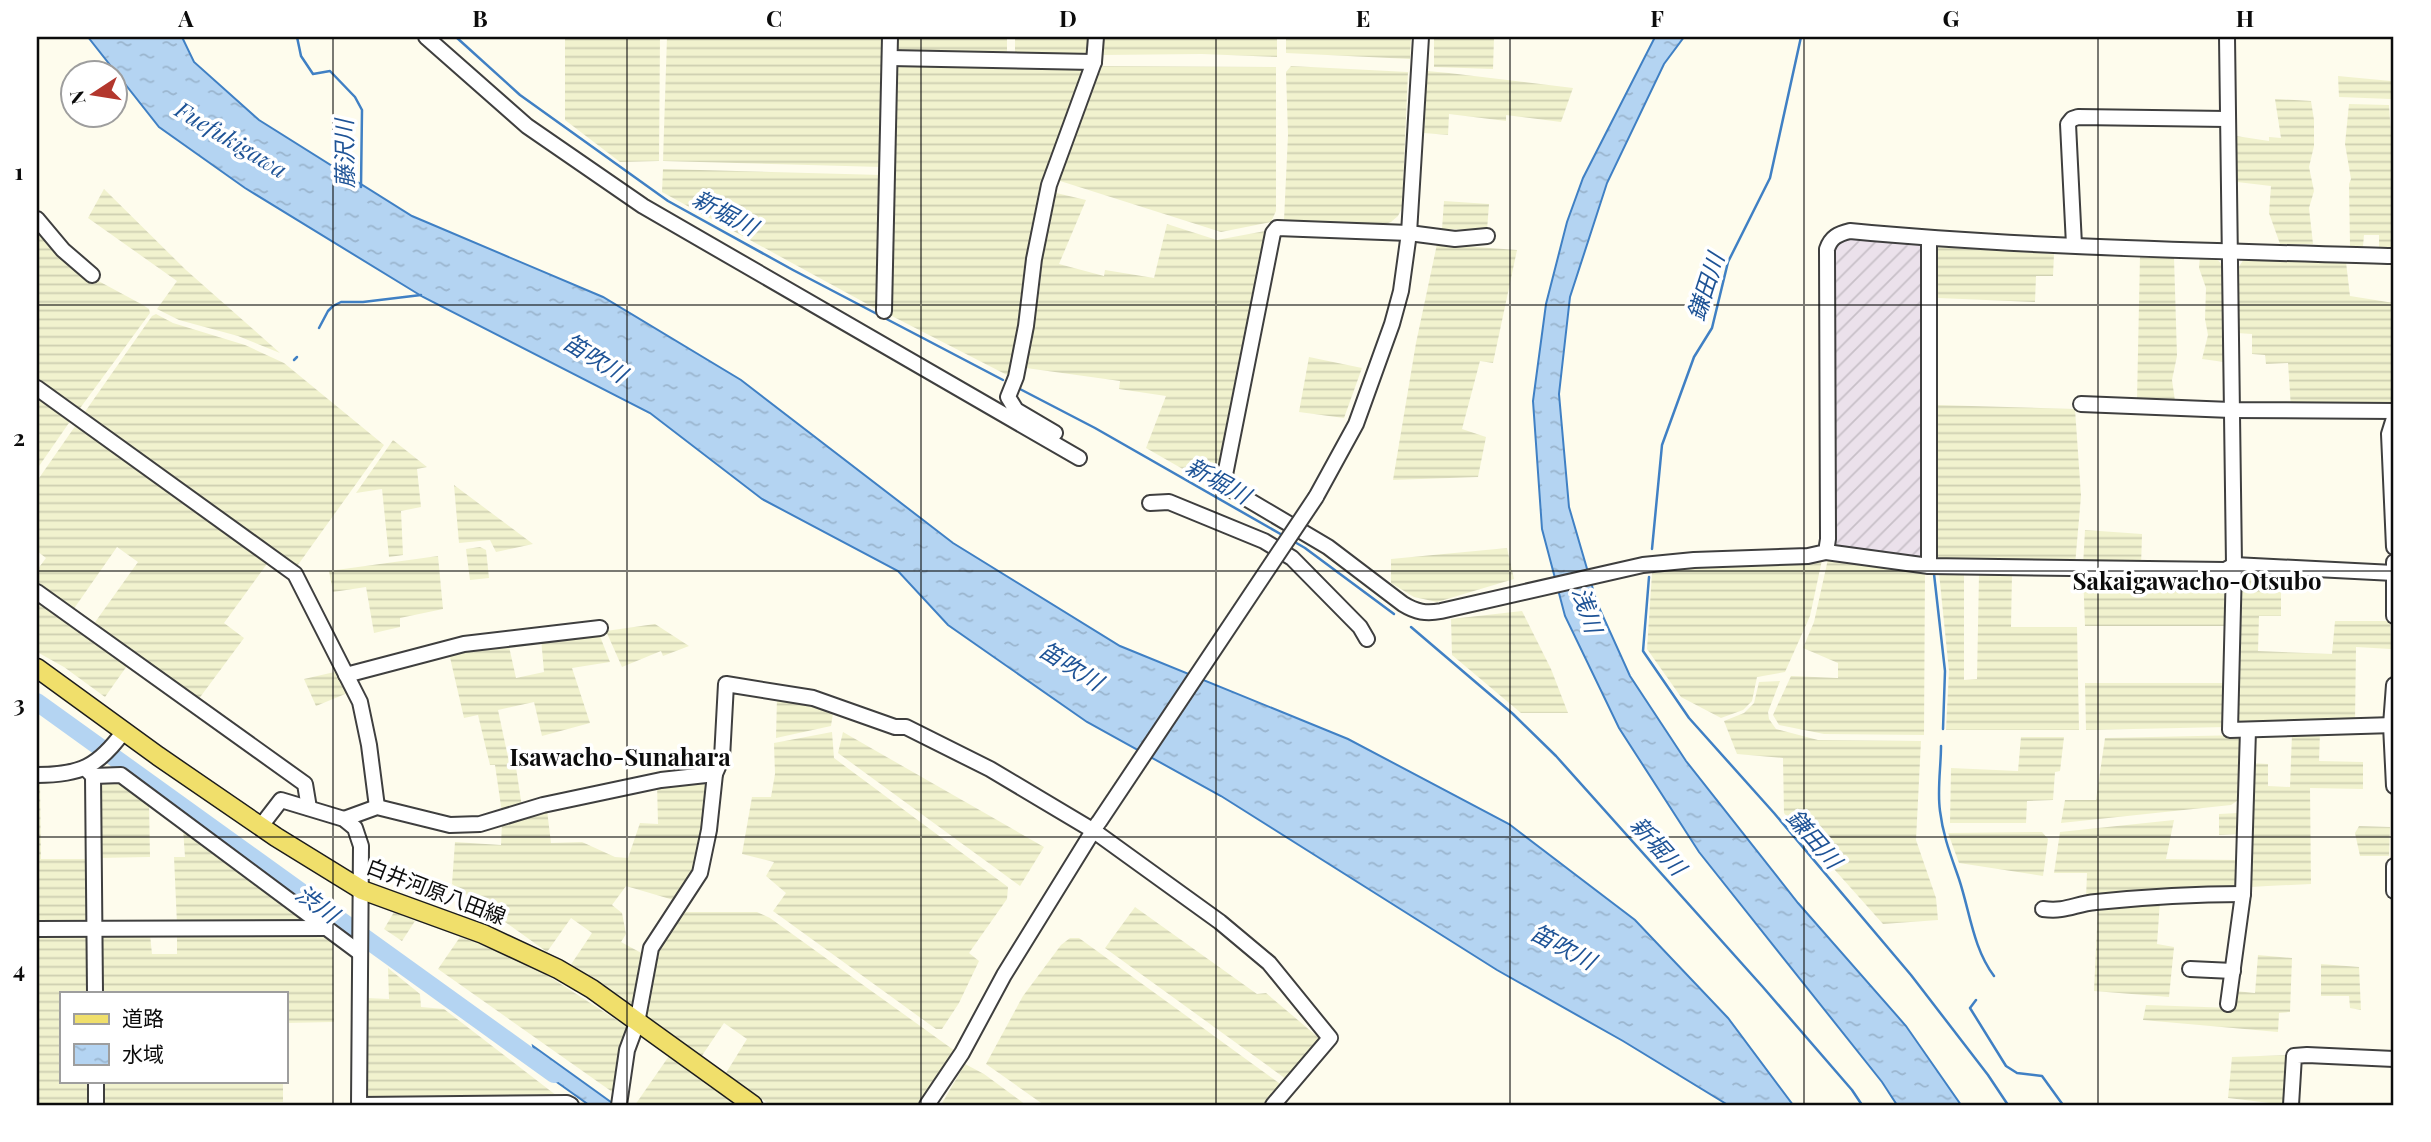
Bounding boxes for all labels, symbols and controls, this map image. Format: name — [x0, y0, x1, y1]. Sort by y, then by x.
text: A — [177, 2, 194, 33]
text: B — [472, 2, 488, 33]
text: C — [766, 2, 782, 33]
text: D — [1059, 2, 1077, 33]
text: E — [1356, 2, 1370, 33]
text: F — [1650, 2, 1664, 33]
text: G — [1943, 2, 1960, 33]
text: H — [2236, 2, 2254, 33]
north arrow — [60, 60, 130, 130]
text: N — [62, 88, 91, 107]
water label: Fuefukigawa — [169, 93, 293, 184]
water label: 藤沢川 — [327, 116, 360, 189]
text: 1 — [15, 155, 24, 186]
water label: 新堀川 — [688, 182, 766, 243]
water label: 鎌田川 — [1679, 246, 1731, 324]
water label: 笛吹川 — [558, 325, 636, 390]
text: 2 — [13, 421, 25, 452]
water label: 新堀川 — [1181, 449, 1259, 511]
district label: Sakaigawacho-Otsubo — [2073, 564, 2322, 596]
water label: 浅川 — [1567, 583, 1611, 639]
water label: 笛吹川 — [1034, 633, 1112, 698]
text: 3 — [13, 687, 25, 718]
district label: Isawacho-Sunahara — [509, 740, 731, 772]
water label: 鎌田川 — [1781, 802, 1851, 876]
water label: 新堀川 — [1625, 809, 1696, 883]
street label: 白井河原八田線 — [363, 851, 510, 930]
water label: 渋川 — [290, 877, 348, 931]
water label: 笛吹川 — [1526, 916, 1604, 977]
text: 4 — [13, 953, 25, 984]
legend — [60, 992, 287, 1082]
text: 道路 — [122, 1003, 164, 1031]
text: 水域 — [122, 1039, 164, 1067]

